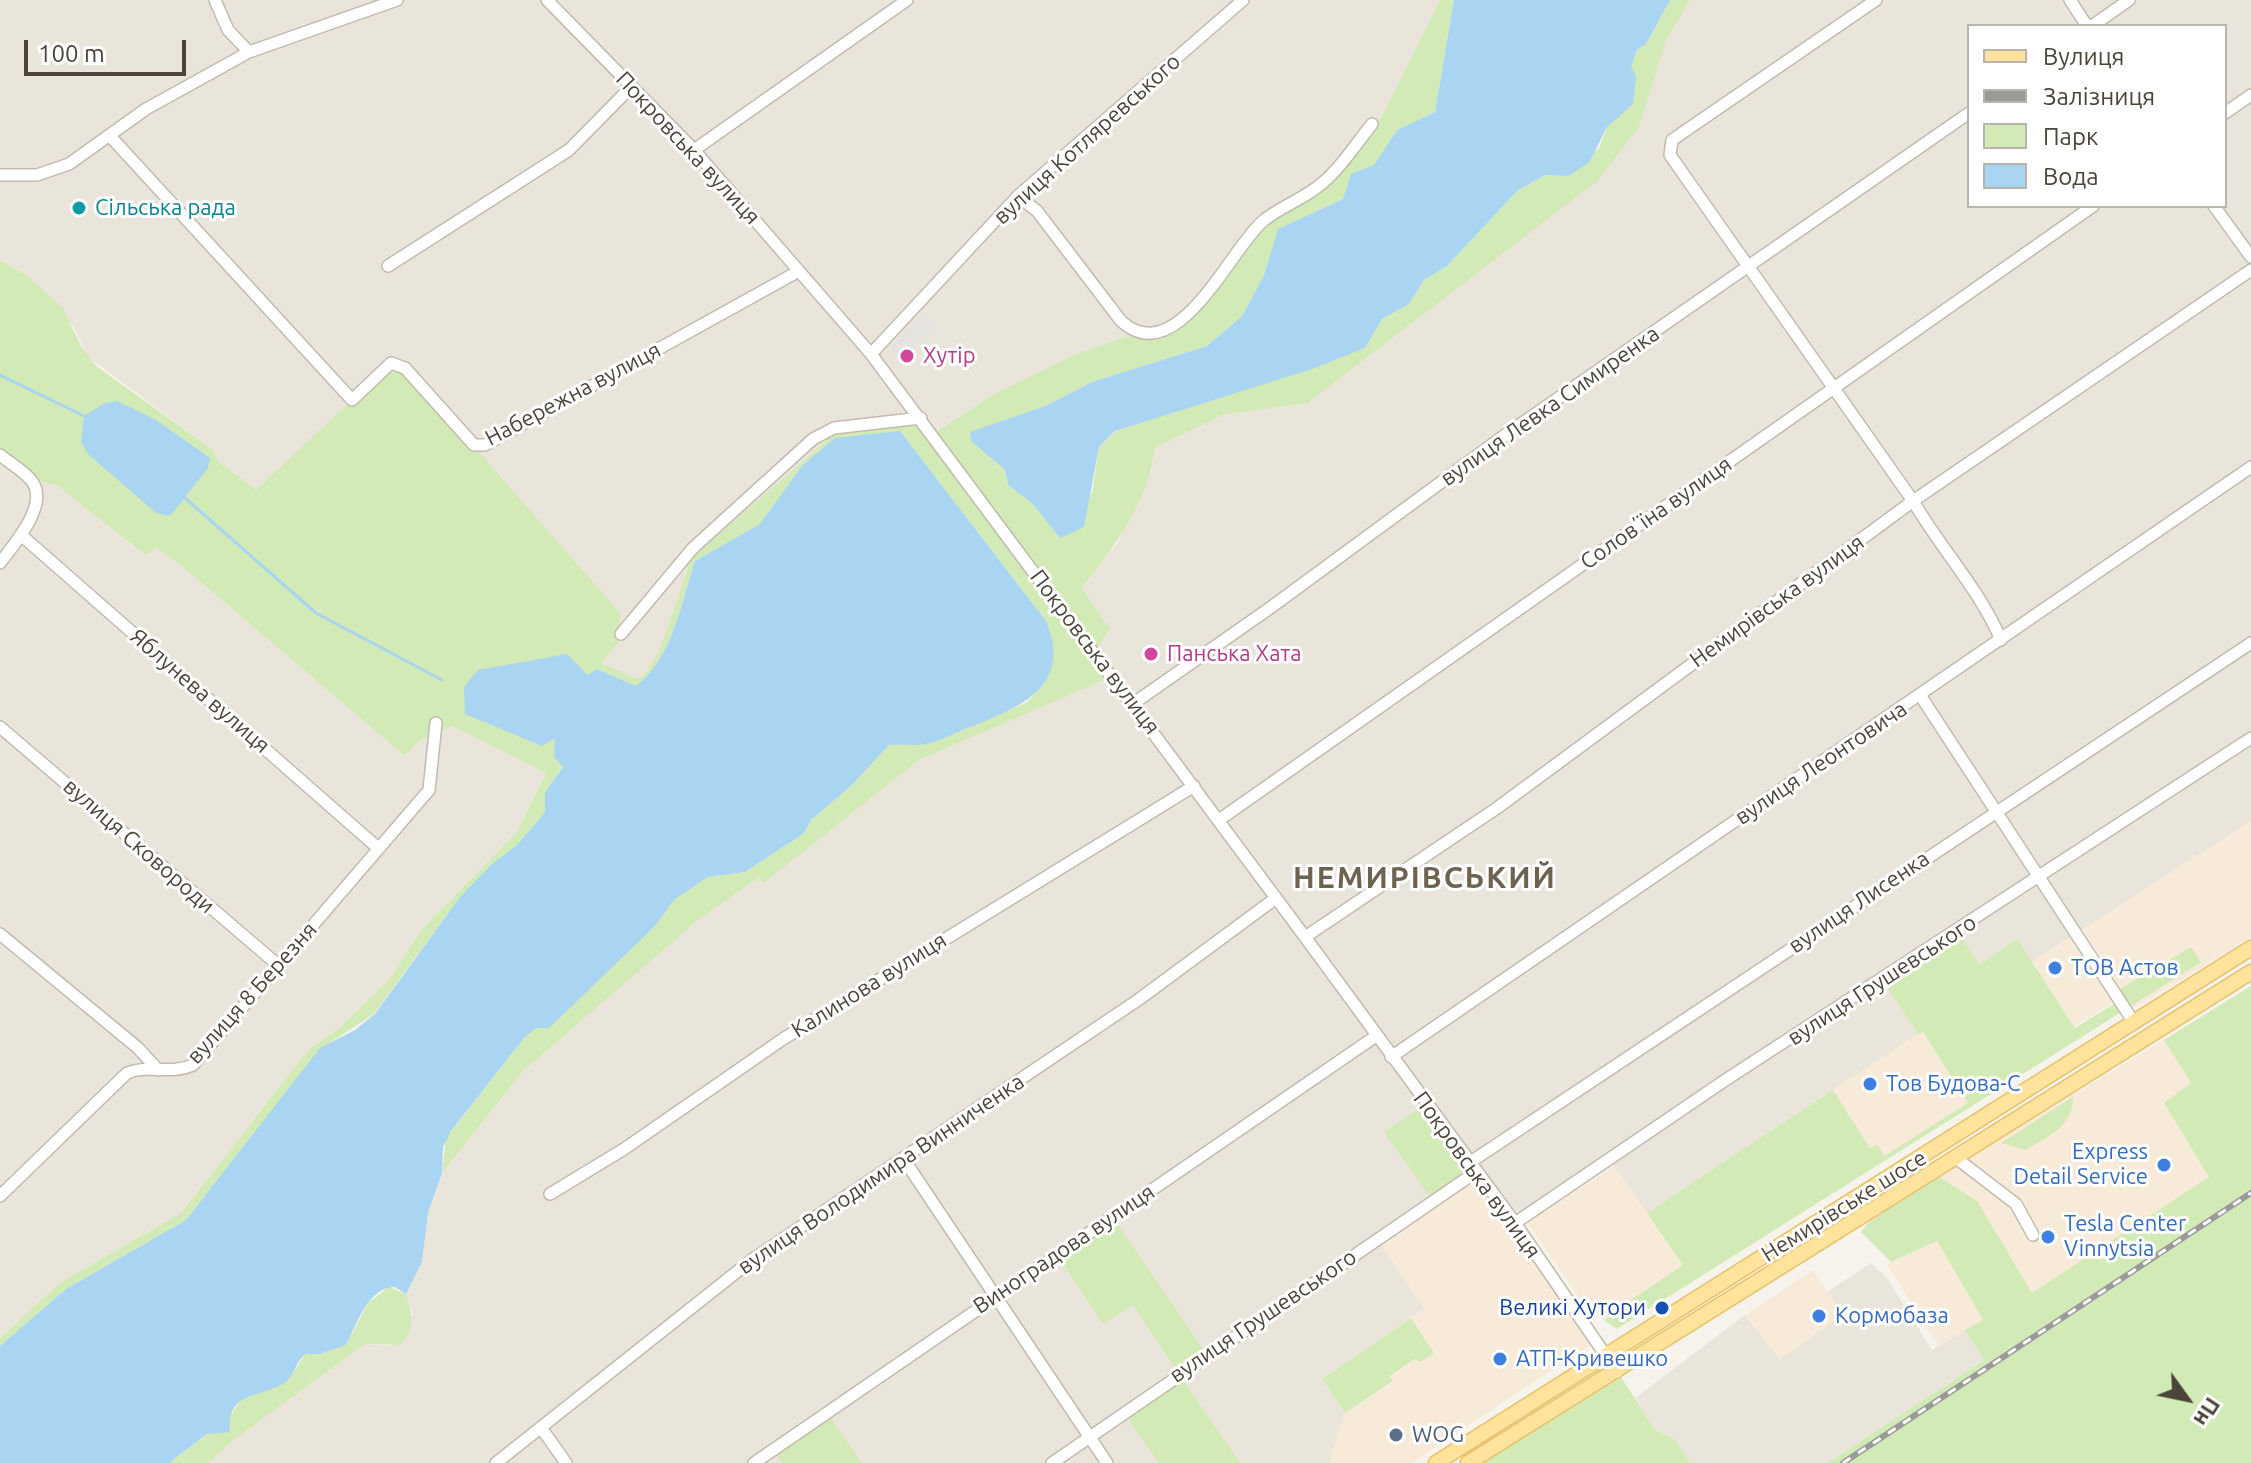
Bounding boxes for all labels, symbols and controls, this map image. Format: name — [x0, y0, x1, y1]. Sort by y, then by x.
scale bar — [28, 24, 190, 74]
legend — [1967, 24, 2227, 208]
text: 100 m — [38, 40, 105, 67]
text: Вулиця — [2043, 43, 2125, 70]
street label: вулиця Котляревського — [988, 48, 1186, 230]
street label: Покровська вулиця — [610, 66, 766, 230]
text: Залізниця — [2043, 83, 2155, 110]
text: Парк — [2043, 123, 2098, 150]
text: Вода — [2043, 163, 2099, 190]
place label: Сільська рада — [95, 195, 236, 221]
marker: Сільська рада — [70, 199, 88, 217]
street label: вулиця Левка Симиренка — [1435, 320, 1665, 492]
street label: Набережна вулиця — [481, 337, 665, 451]
place label: Хутір — [923, 343, 976, 369]
marker: Хутір — [898, 347, 916, 365]
street label: Соловʼїна вулиця — [1575, 451, 1737, 575]
street label: Немирівська вулиця — [1685, 529, 1869, 673]
street label: Покровська вулиця — [1024, 564, 1166, 740]
street label: Яблунева вулиця — [125, 623, 275, 759]
place label: Панська Хата — [1167, 641, 1302, 667]
marker: Панська Хата — [1142, 645, 1160, 663]
street label: вулиця Леонтовича — [1730, 696, 1912, 830]
street label: вулиця Сковороди — [58, 773, 220, 919]
street label: вулиця Лисенка — [1784, 845, 1934, 959]
district label: НЕМИРІВСЬКИЙ — [1293, 860, 1557, 896]
street label: вулиця Грушевського — [1783, 909, 1981, 1051]
street label: вулиця 8 Березня — [182, 917, 322, 1069]
street label: Калинова вулиця — [787, 927, 951, 1043]
place label: ТОВ Астов — [2071, 955, 2179, 981]
marker: ТОВ Астов — [2046, 959, 2064, 977]
street label: вулиця Володимира Винниченка — [733, 1068, 1029, 1280]
place label: Тов Будова-С — [1886, 1071, 2020, 1097]
marker: Тов Будова-С — [1861, 1075, 1879, 1093]
street label: Покровська вулиця — [1408, 1087, 1546, 1263]
place label: Express Detail Service — [2013, 1139, 2148, 1190]
street label: Немирівське шосе — [1757, 1145, 1931, 1267]
marker: Express Detail Service — [2155, 1156, 2173, 1174]
street label: Виноградова вулиця — [968, 1179, 1160, 1319]
place label: Tesla Center Vinnytsia — [2064, 1211, 2186, 1262]
marker: Tesla Center Vinnytsia — [2039, 1228, 2057, 1246]
street label: вулиця Грушевського — [1164, 1244, 1362, 1388]
place label: Великі Хутори — [1499, 1295, 1646, 1321]
marker: Великі Хутори — [1653, 1299, 1671, 1317]
place label: Кормобаза — [1835, 1303, 1949, 1329]
marker: Кормобаза — [1810, 1307, 1828, 1325]
place label: АТП-Кривешко — [1516, 1346, 1668, 1372]
marker: АТП-Кривешко — [1491, 1350, 1509, 1368]
north arrow — [2147, 1359, 2227, 1439]
text: Пн — [2189, 1393, 2226, 1431]
place label: WOG — [1412, 1422, 1464, 1448]
marker: WOG — [1387, 1426, 1405, 1444]

